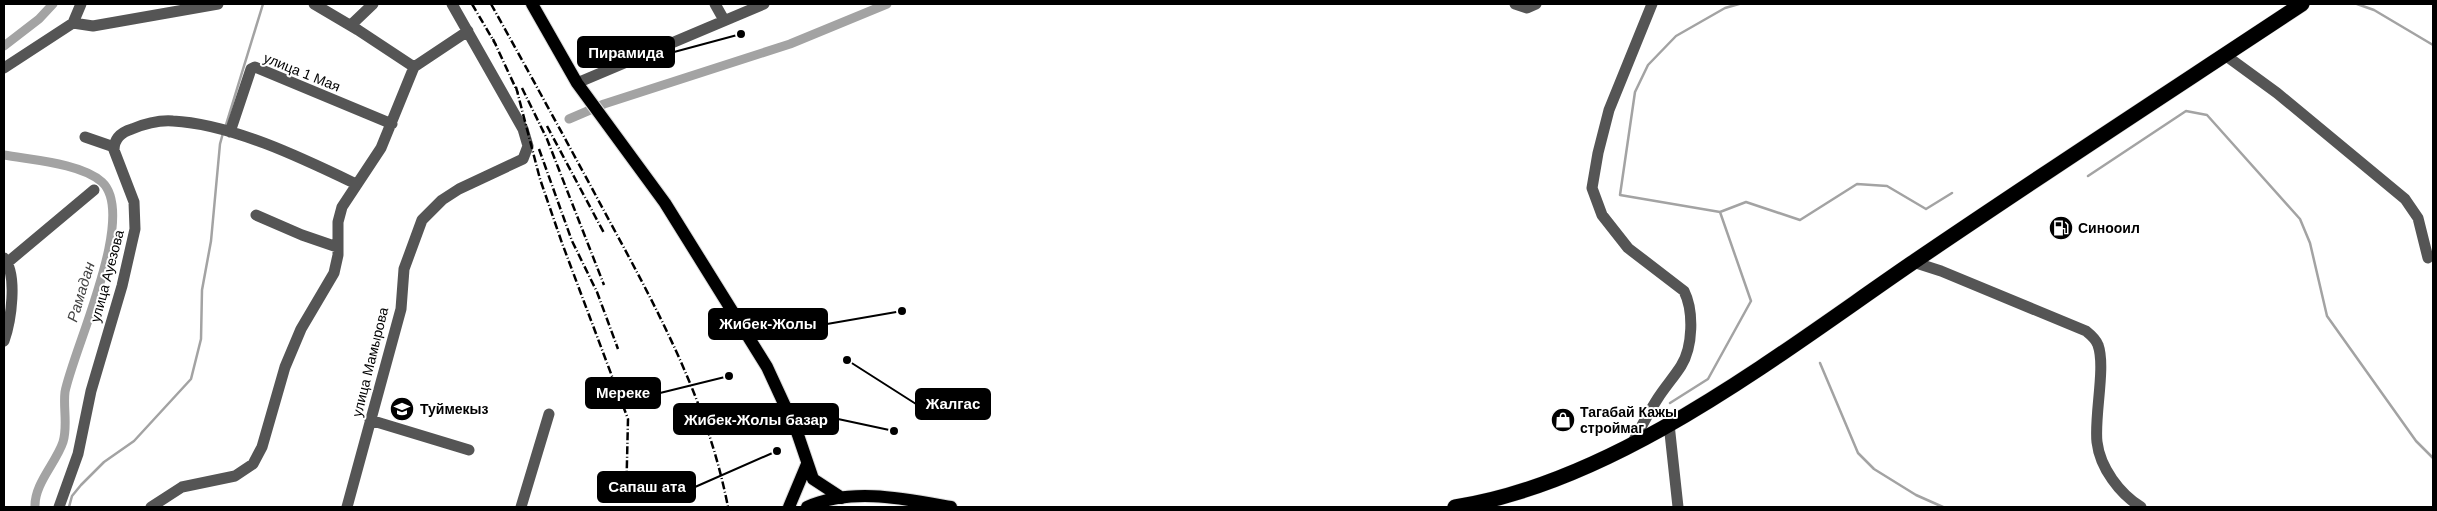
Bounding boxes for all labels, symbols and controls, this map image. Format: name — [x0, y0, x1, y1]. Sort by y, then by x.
callout: Пирамида — [578, 37, 674, 67]
text: Пирамида — [588, 44, 664, 61]
street label: улица 1 Мая — [261, 49, 343, 95]
fuel station icon: Синооил — [2048, 215, 2074, 241]
place label: Синооил — [2078, 220, 2140, 236]
street label: улица Ауезова — [87, 228, 127, 324]
water label: Рамадан — [63, 260, 98, 324]
street label: улица Мамырова — [349, 305, 391, 418]
callout: Жибек-Жолы — [709, 309, 827, 339]
text: Жибек-Жолы — [718, 315, 817, 332]
callout: Мереке — [586, 378, 660, 408]
text: Мереке — [596, 384, 650, 401]
callout: Жалгас — [916, 389, 990, 419]
text: Жалгас — [925, 395, 980, 412]
school or university icon: Туймекыз — [389, 396, 415, 422]
place label: Туймекыз — [420, 401, 489, 417]
callout: Жибек-Жолы базар — [674, 404, 838, 434]
place label: Тагабай Кажы строймаг — [1580, 404, 1677, 436]
shop icon: Тагабай Кажы строймаг — [1550, 407, 1576, 433]
text: Жибек-Жолы базар — [683, 411, 828, 428]
callout: Сапаш ата — [598, 472, 695, 502]
text: Сапаш ата — [608, 478, 686, 495]

